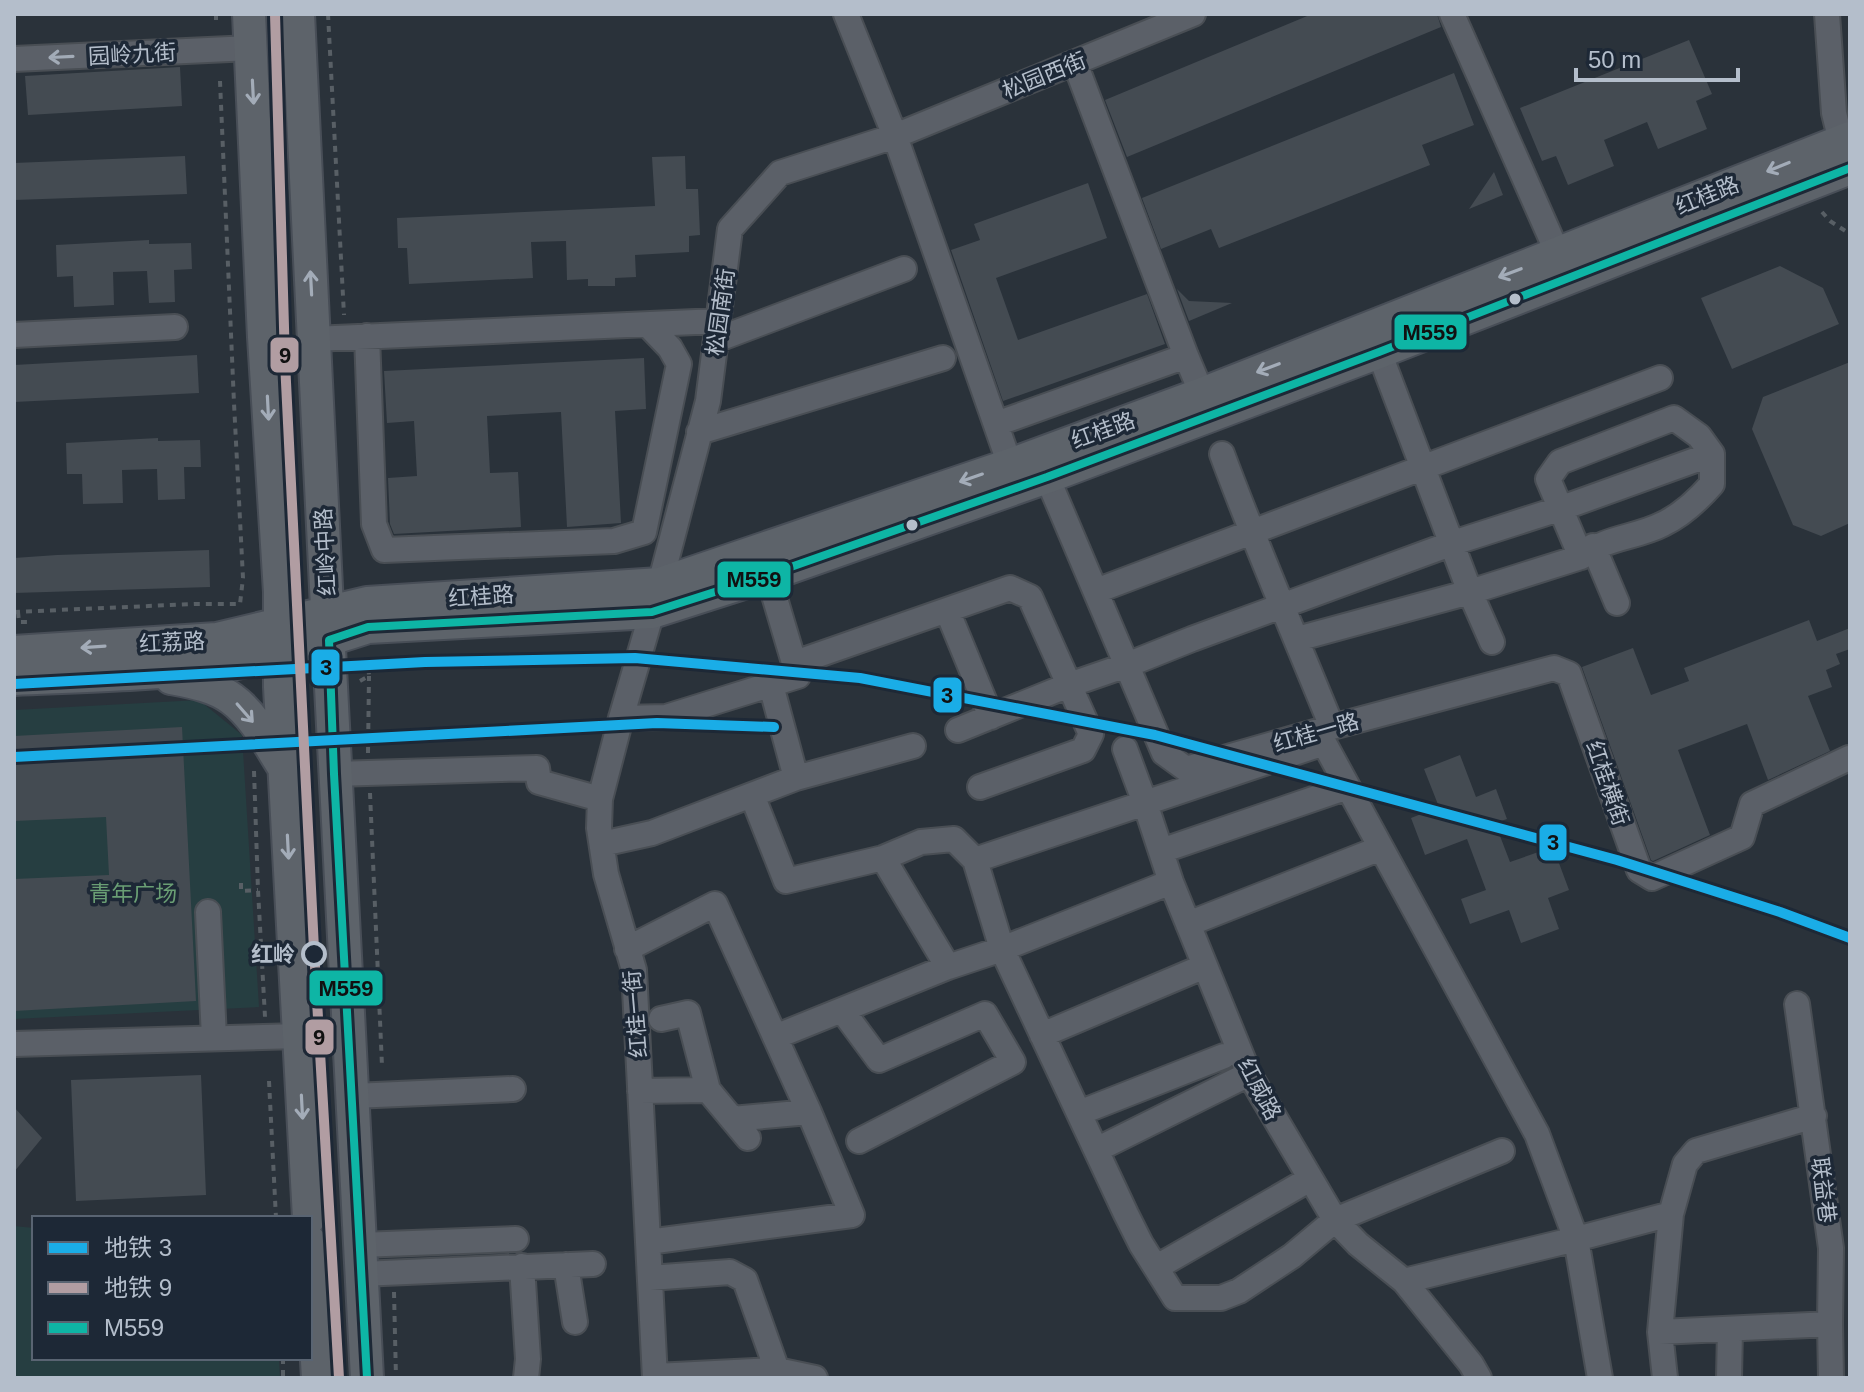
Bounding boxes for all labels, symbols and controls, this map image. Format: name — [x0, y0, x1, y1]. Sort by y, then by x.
scale bar — [1576, 32, 1738, 82]
street label: 园岭九街 — [87, 40, 177, 69]
text: 50 m — [1588, 46, 1641, 73]
street label: 松园西街 — [999, 47, 1090, 104]
one-way arrow — [48, 50, 75, 65]
one-way arrow — [245, 78, 260, 105]
one-way arrow — [1766, 161, 1791, 175]
street label: 红桂路 — [1672, 172, 1742, 219]
street label: 松园南街 — [702, 267, 739, 357]
one-way arrow — [1498, 267, 1523, 281]
one-way arrow — [303, 270, 318, 297]
unlabelled marker — [1507, 291, 1523, 307]
line badge: M559 — [1393, 313, 1468, 351]
text: M559 — [1402, 320, 1458, 345]
line badge: 9 — [269, 336, 300, 374]
text: 9 — [279, 343, 291, 368]
one-way arrow — [1256, 362, 1281, 376]
one-way arrow — [261, 394, 276, 420]
street label: 红桂路 — [1068, 407, 1138, 454]
one-way arrow — [959, 471, 984, 486]
street label: 红岭中路 — [311, 507, 340, 597]
unlabelled marker — [904, 517, 920, 533]
line badge: M559 — [716, 560, 792, 599]
text: M559 — [726, 567, 782, 592]
street label: 红桂路 — [447, 582, 515, 611]
street label: 红荔路 — [138, 628, 206, 657]
one-way arrow — [80, 640, 107, 655]
line badge: 3 — [310, 648, 341, 687]
text: 3 — [320, 655, 332, 680]
line badge: 3 — [932, 676, 963, 714]
text: 3 — [941, 683, 953, 708]
one-way arrow — [236, 702, 254, 722]
street label: 红桂一路 — [1270, 708, 1362, 757]
street label: 红桂横街 — [1581, 737, 1634, 829]
line badge: 3 — [1538, 823, 1568, 862]
text: 3 — [1547, 830, 1559, 855]
one-way arrow — [281, 833, 296, 860]
park label: 青年广场 — [89, 881, 177, 906]
place label: 红岭 — [251, 942, 295, 967]
marker: 红岭 — [302, 942, 326, 966]
line badge: M559 — [308, 969, 384, 1007]
street label: 红桂一街 — [619, 969, 652, 1059]
text: M559 — [318, 976, 374, 1001]
line badge: 9 — [304, 1018, 335, 1056]
text: 9 — [313, 1025, 325, 1050]
street label: 红威路 — [1233, 1054, 1286, 1124]
one-way arrow — [295, 1093, 310, 1120]
street label: 联益巷 — [1807, 1156, 1840, 1224]
legend — [32, 1216, 312, 1360]
text: 地铁 3 — [104, 1234, 172, 1261]
text: 地铁 9 — [104, 1274, 172, 1301]
text: M559 — [104, 1314, 164, 1341]

